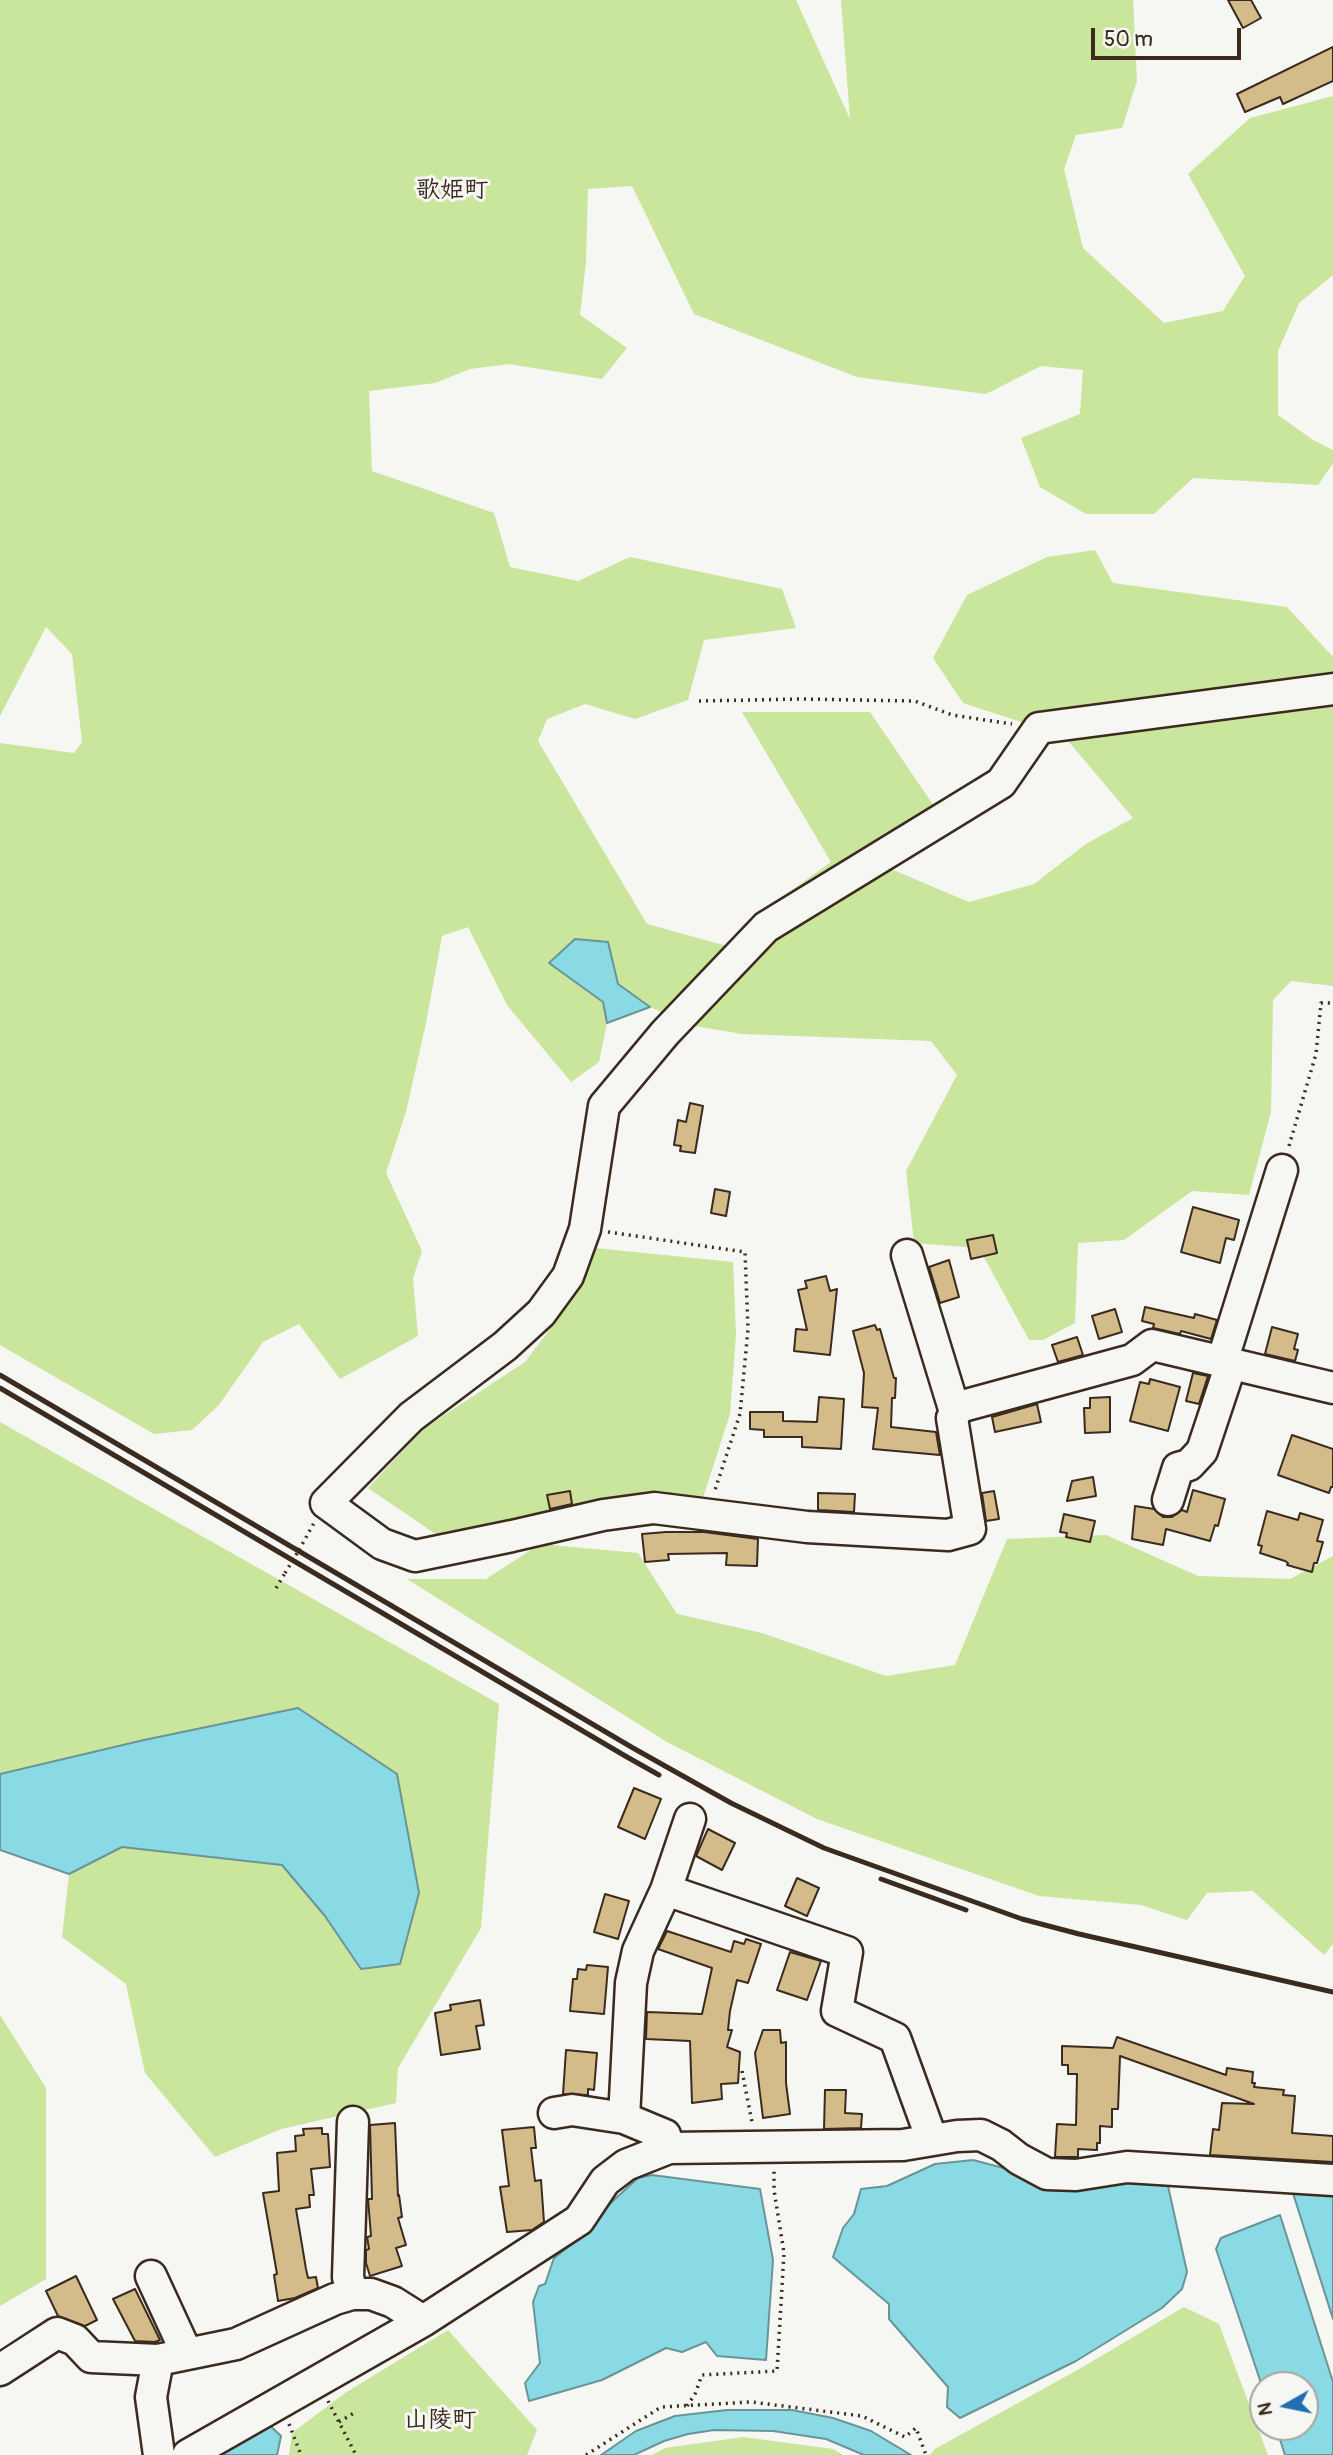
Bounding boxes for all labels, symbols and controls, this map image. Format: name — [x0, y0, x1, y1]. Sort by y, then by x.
scale bar — [1095, 14, 1246, 58]
text: 50 m — [1104, 26, 1153, 53]
district label: 歌姫町 — [416, 177, 488, 205]
north arrow — [1249, 2371, 1319, 2441]
text: N — [1252, 2401, 1278, 2417]
district label: 山陵町 — [404, 2407, 476, 2435]

